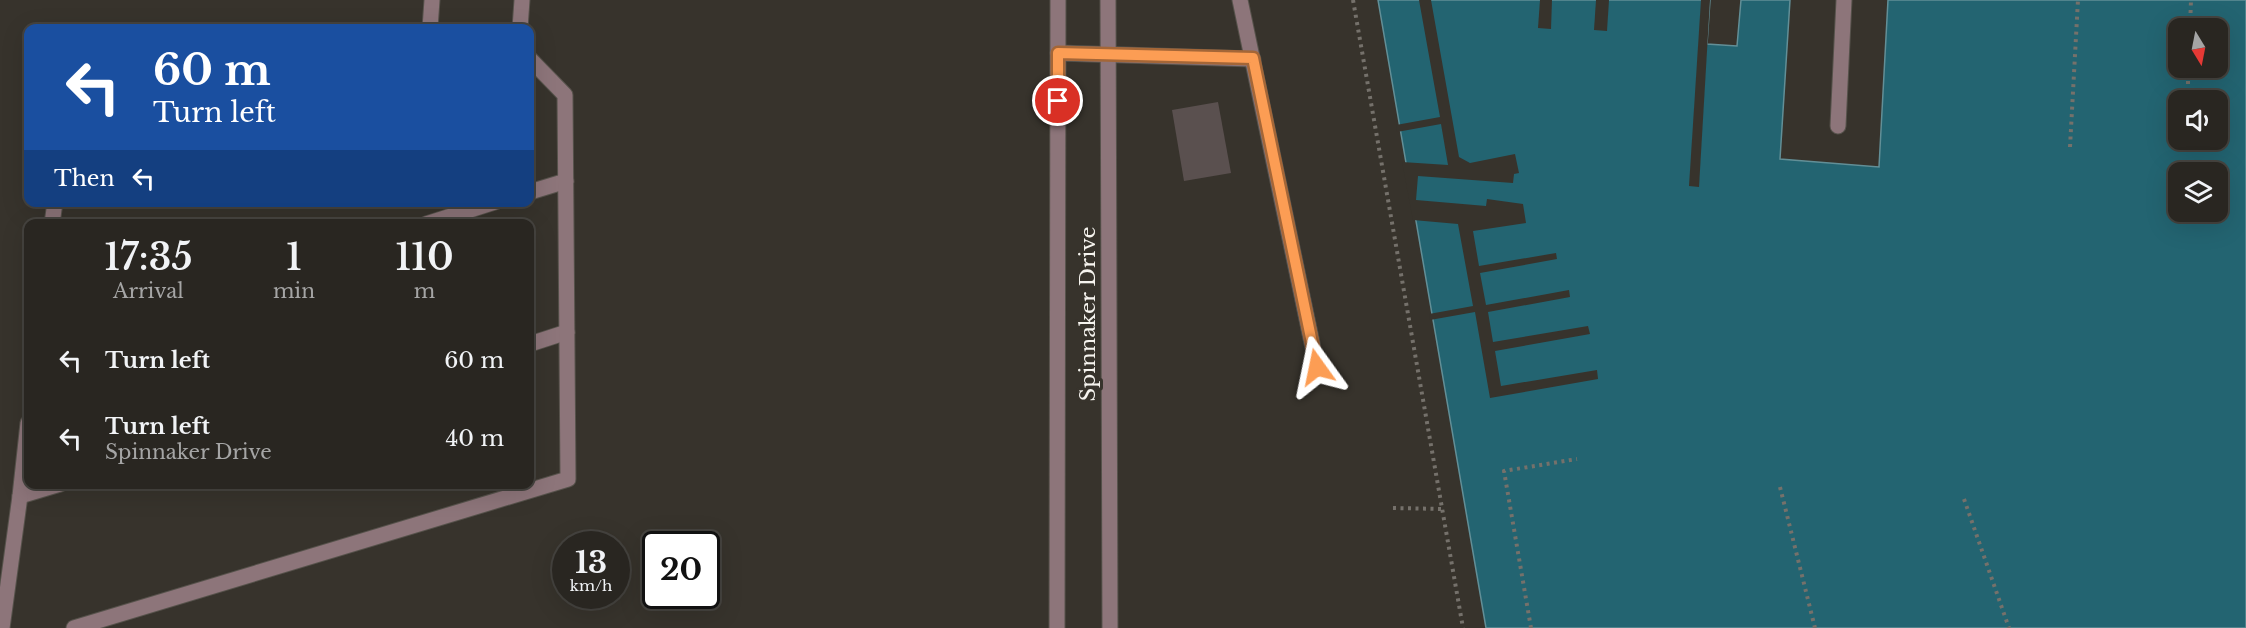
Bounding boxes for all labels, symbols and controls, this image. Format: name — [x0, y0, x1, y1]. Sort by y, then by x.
north arrow — [2168, 18, 2228, 78]
map controls — [2168, 18, 2228, 222]
text: 60 m — [153, 44, 271, 96]
icon: left — [54, 48, 132, 126]
pin — [1032, 75, 1083, 126]
icon: arrive — [1041, 84, 1074, 117]
button: sound — [2168, 90, 2228, 150]
text: Turn left — [153, 96, 276, 129]
icon: left — [127, 162, 160, 195]
button: layers — [2168, 162, 2228, 222]
text: Then — [54, 165, 115, 192]
street label: Spinnaker Drive — [1075, 226, 1101, 402]
text: 17:35 — [104, 235, 193, 280]
text: 1 — [286, 235, 302, 280]
text: 110 — [395, 235, 454, 280]
text: Arrival — [113, 279, 184, 303]
text: min — [273, 279, 315, 303]
text: m — [414, 279, 435, 303]
position arrow — [1285, 335, 1349, 399]
icon: left — [54, 344, 87, 377]
text: Turn left — [105, 347, 210, 374]
text: 60 m — [444, 347, 504, 374]
text: Turn left — [105, 413, 210, 440]
icon: left — [54, 422, 87, 455]
text: 40 m — [446, 425, 504, 452]
text: Spinnaker Drive — [105, 440, 272, 464]
speed limit sign: 20 — [642, 531, 720, 609]
text: 13 — [575, 544, 607, 581]
text: km/h — [570, 576, 612, 595]

